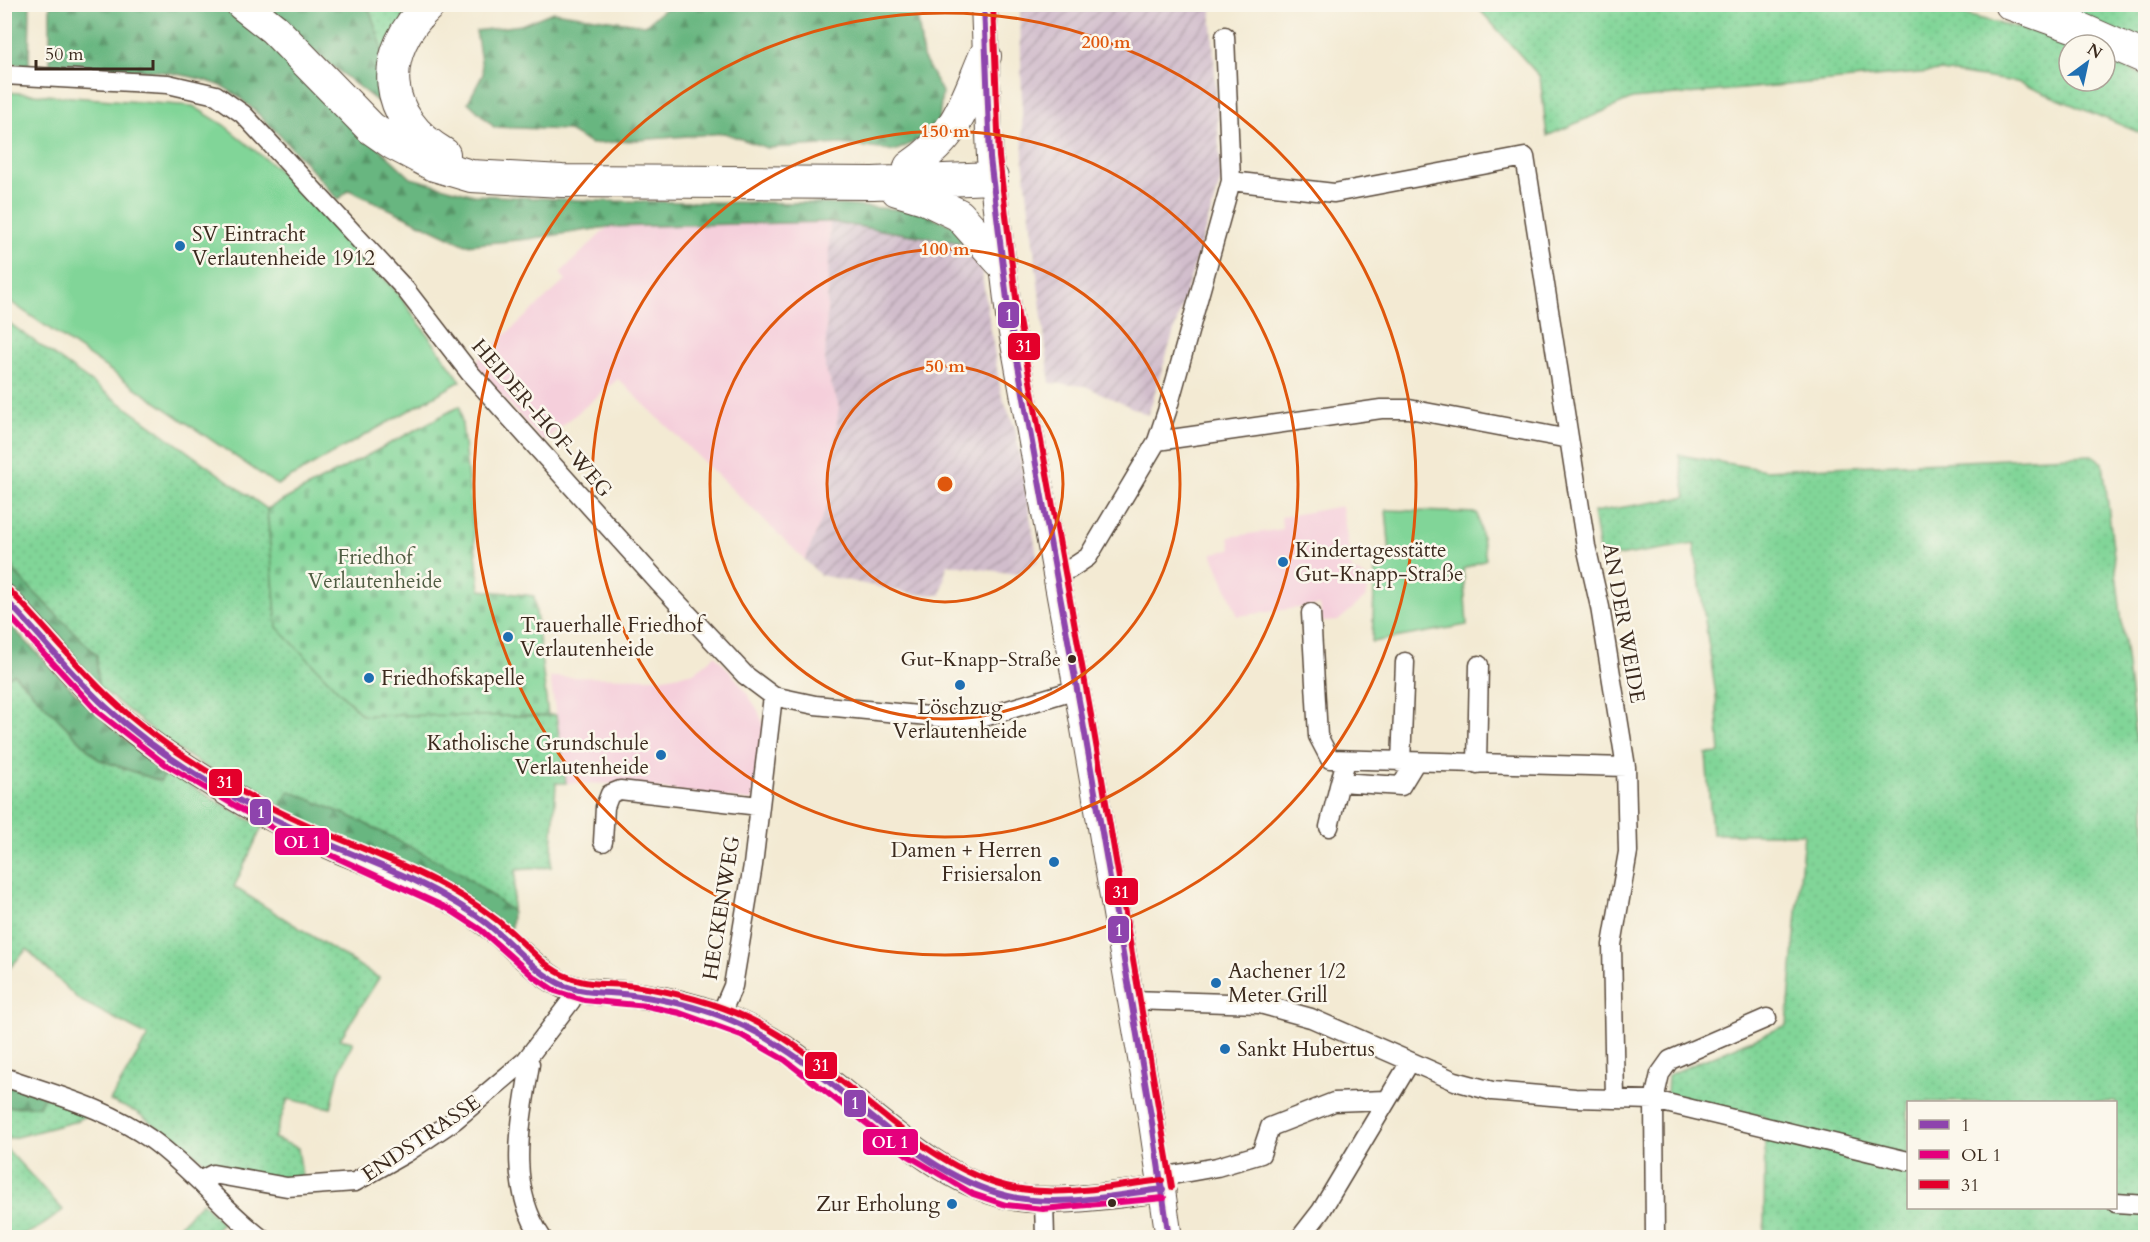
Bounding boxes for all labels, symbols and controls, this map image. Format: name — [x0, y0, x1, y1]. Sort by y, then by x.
text: 200 m — [1081, 30, 1131, 55]
scale bar — [36, 33, 153, 71]
north arrow — [2057, 33, 2117, 93]
text: N — [2083, 38, 2107, 64]
text: 50 m — [45, 42, 84, 67]
text: 150 m — [920, 119, 970, 144]
place label: SV Eintracht Verlautenheide 1912 — [192, 220, 375, 273]
text: 100 m — [920, 237, 970, 262]
marker: SV Eintracht Verlautenheide 1912 — [173, 239, 187, 253]
line badge: 1 — [997, 301, 1020, 329]
text: 1 — [1005, 305, 1013, 327]
line badge: 31 — [1007, 332, 1041, 361]
street label: HEIDER-HOF-WEG — [465, 333, 619, 504]
text: 31 — [1016, 336, 1032, 358]
text: 50 m — [925, 354, 965, 379]
centre of rings — [935, 474, 955, 494]
place label: Kindertagesstätte Gut-Knapp-Straße — [1295, 536, 1463, 589]
street label: AN DER WEIDE — [1595, 541, 1652, 705]
park label: Friedhof Verlautenheide — [308, 543, 442, 596]
marker: Kindertagesstätte Gut-Knapp-Straße — [1276, 555, 1290, 569]
place label: Trauerhalle Friedhof Verlautenheide — [520, 611, 706, 664]
marker: Trauerhalle Friedhof Verlautenheide — [501, 630, 515, 644]
place label: Gut-Knapp-Straße — [901, 646, 1061, 673]
marker: Gut-Knapp-Straße — [1066, 653, 1078, 665]
place label: Friedhofskapelle — [381, 664, 525, 693]
marker: Friedhofskapelle — [362, 671, 376, 685]
marker: Löschzug Verlautenheide — [953, 678, 967, 692]
place label: Löschzug Verlautenheide — [893, 693, 1027, 746]
place label: Katholische Grundschule Verlautenheide — [427, 729, 649, 782]
marker: Katholische Grundschule Verlautenheide — [654, 748, 668, 762]
line badge: 31 — [208, 768, 243, 797]
text: 31 — [217, 772, 233, 794]
line badge: 1 — [249, 798, 272, 826]
text: 1 — [257, 802, 265, 824]
line badge: OL 1 — [274, 827, 330, 856]
text: OL 1 — [284, 832, 320, 854]
street label: HECKENWEG — [696, 833, 747, 982]
place label: Damen + Herren Frisiersalon — [891, 836, 1042, 889]
marker: Damen + Herren Frisiersalon — [1047, 855, 1061, 869]
line badge: 31 — [1104, 877, 1139, 906]
text: 31 — [1113, 882, 1129, 904]
line badge: 1 — [1107, 915, 1130, 944]
text: 1 — [1115, 920, 1123, 942]
place label: Aachener 1/2 Meter Grill — [1228, 957, 1346, 1010]
marker: Aachener 1/2 Meter Grill — [1209, 976, 1223, 990]
place label: Sankt Hubertus — [1237, 1035, 1375, 1064]
marker: Sankt Hubertus — [1218, 1042, 1232, 1056]
line badge: 31 — [804, 1051, 838, 1080]
text: 31 — [813, 1055, 829, 1077]
street label: ENDSTRASSE — [356, 1088, 486, 1189]
line badge: 1 — [843, 1089, 867, 1118]
text: 1 — [851, 1093, 859, 1115]
legend — [1907, 1101, 2117, 1209]
text: 1 — [1961, 1113, 1970, 1138]
line badge: OL 1 — [862, 1128, 919, 1156]
text: OL 1 — [872, 1132, 908, 1154]
text: OL 1 — [1961, 1143, 2002, 1168]
text: 31 — [1961, 1173, 1979, 1198]
place label: Zur Erholung — [816, 1190, 940, 1219]
marker: Zur Erholung — [945, 1197, 959, 1211]
unlabelled marker — [1106, 1197, 1118, 1209]

